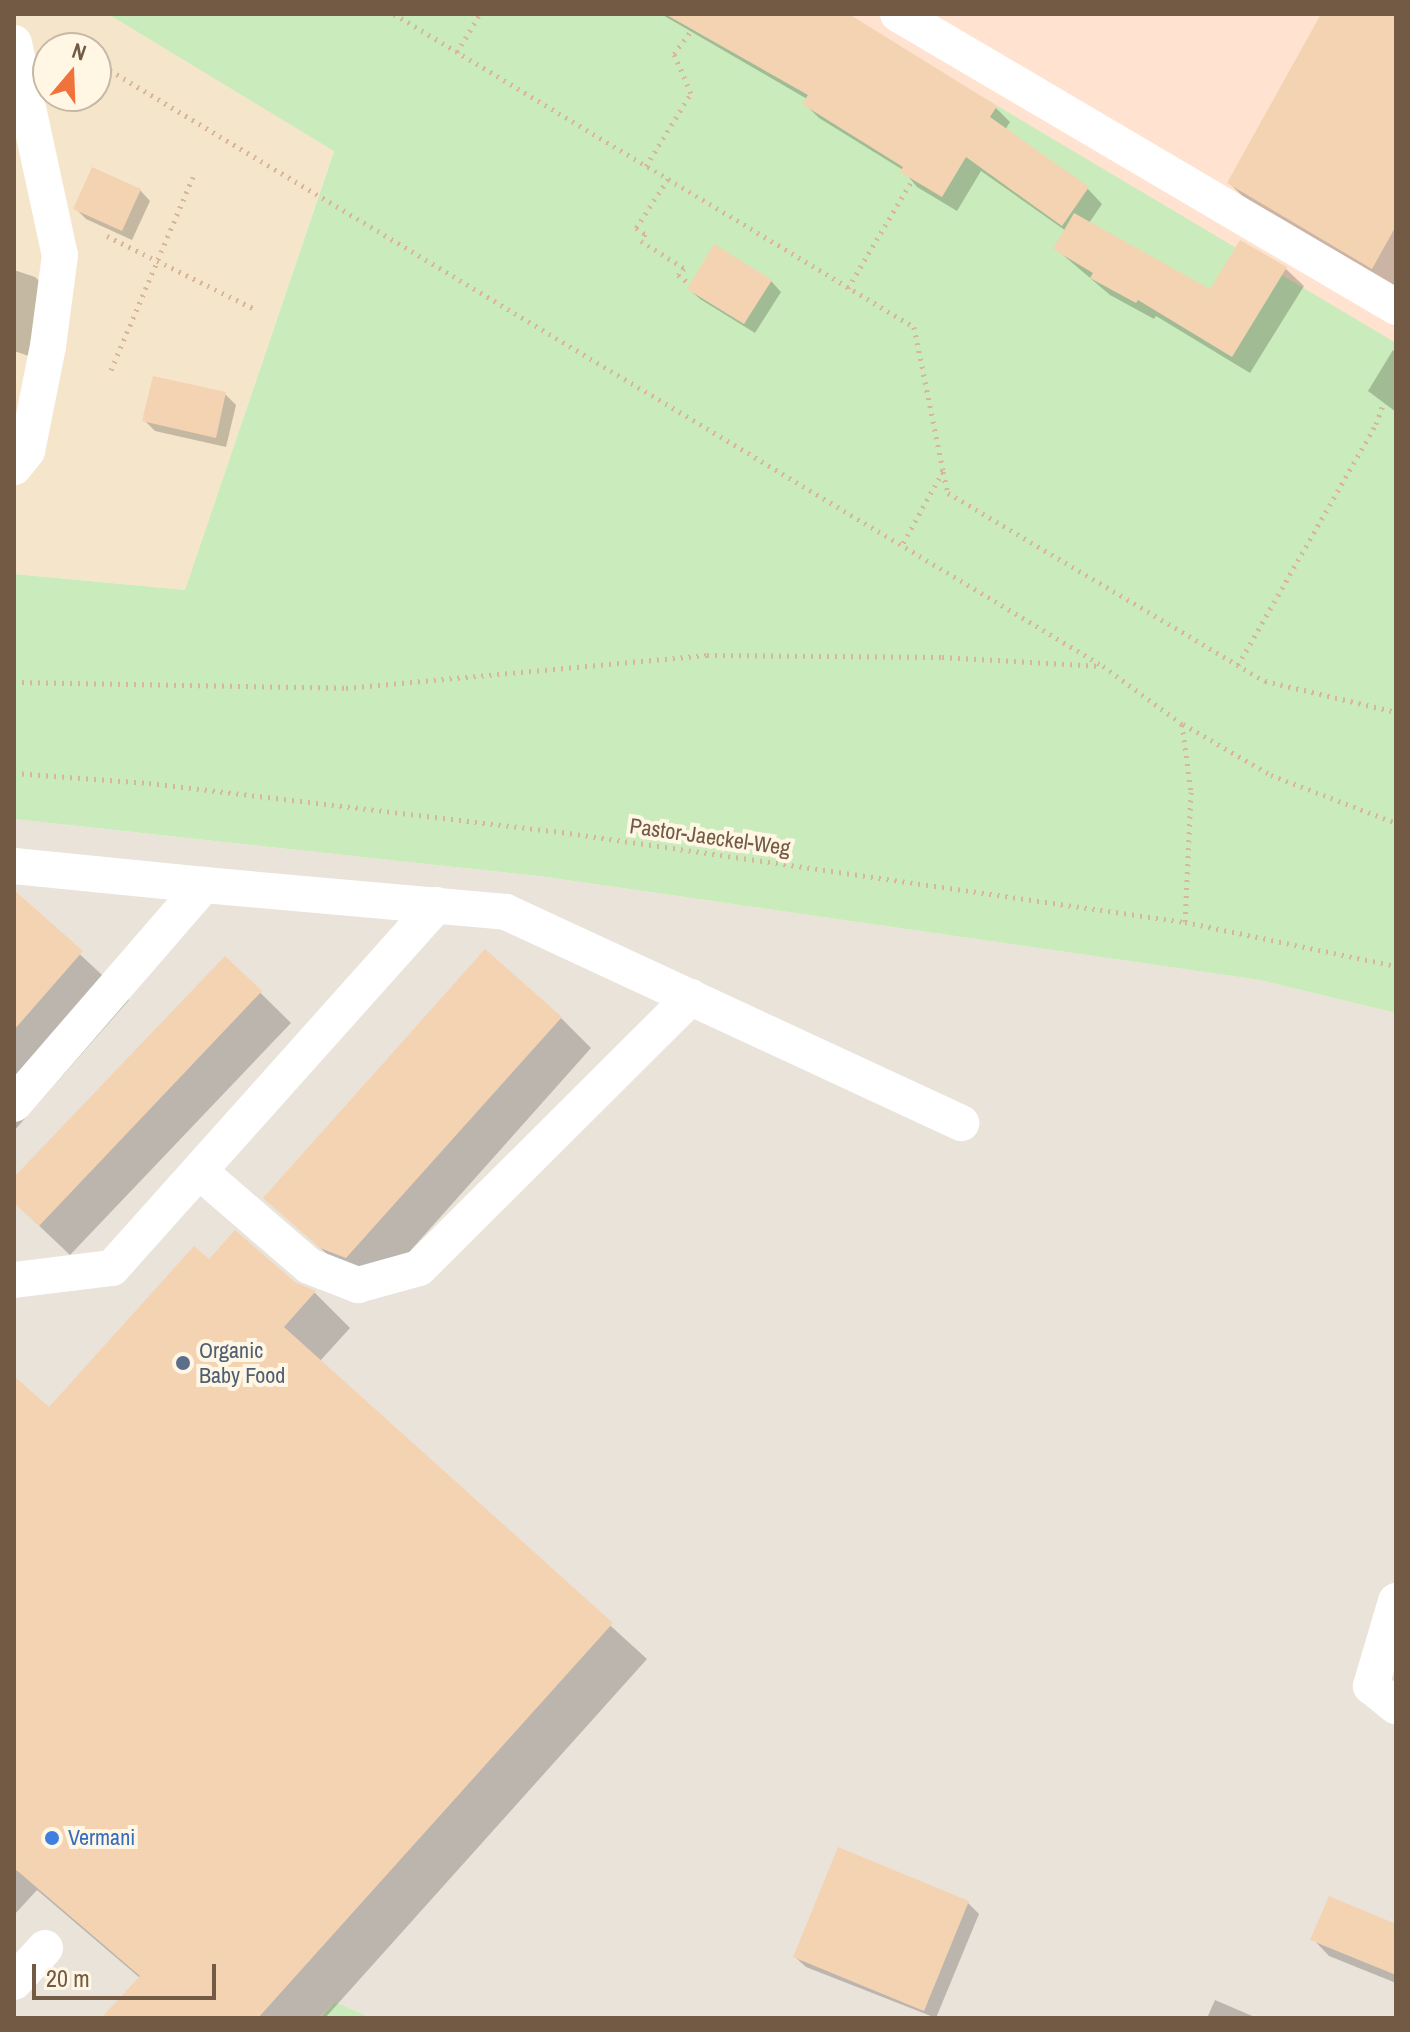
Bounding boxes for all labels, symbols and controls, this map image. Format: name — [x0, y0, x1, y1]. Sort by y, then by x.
north arrow — [32, 32, 112, 112]
text: N — [68, 35, 90, 68]
street label: Pastor-Jaeckel-Weg — [628, 813, 792, 861]
place label: Organic Baby Food — [199, 1337, 285, 1388]
marker: Organic Baby Food — [174, 1354, 192, 1372]
place label: Vermani — [68, 1825, 135, 1851]
marker: Vermani — [43, 1829, 61, 1847]
scale bar — [36, 1948, 220, 1998]
text: 20 m — [46, 1962, 90, 1994]

